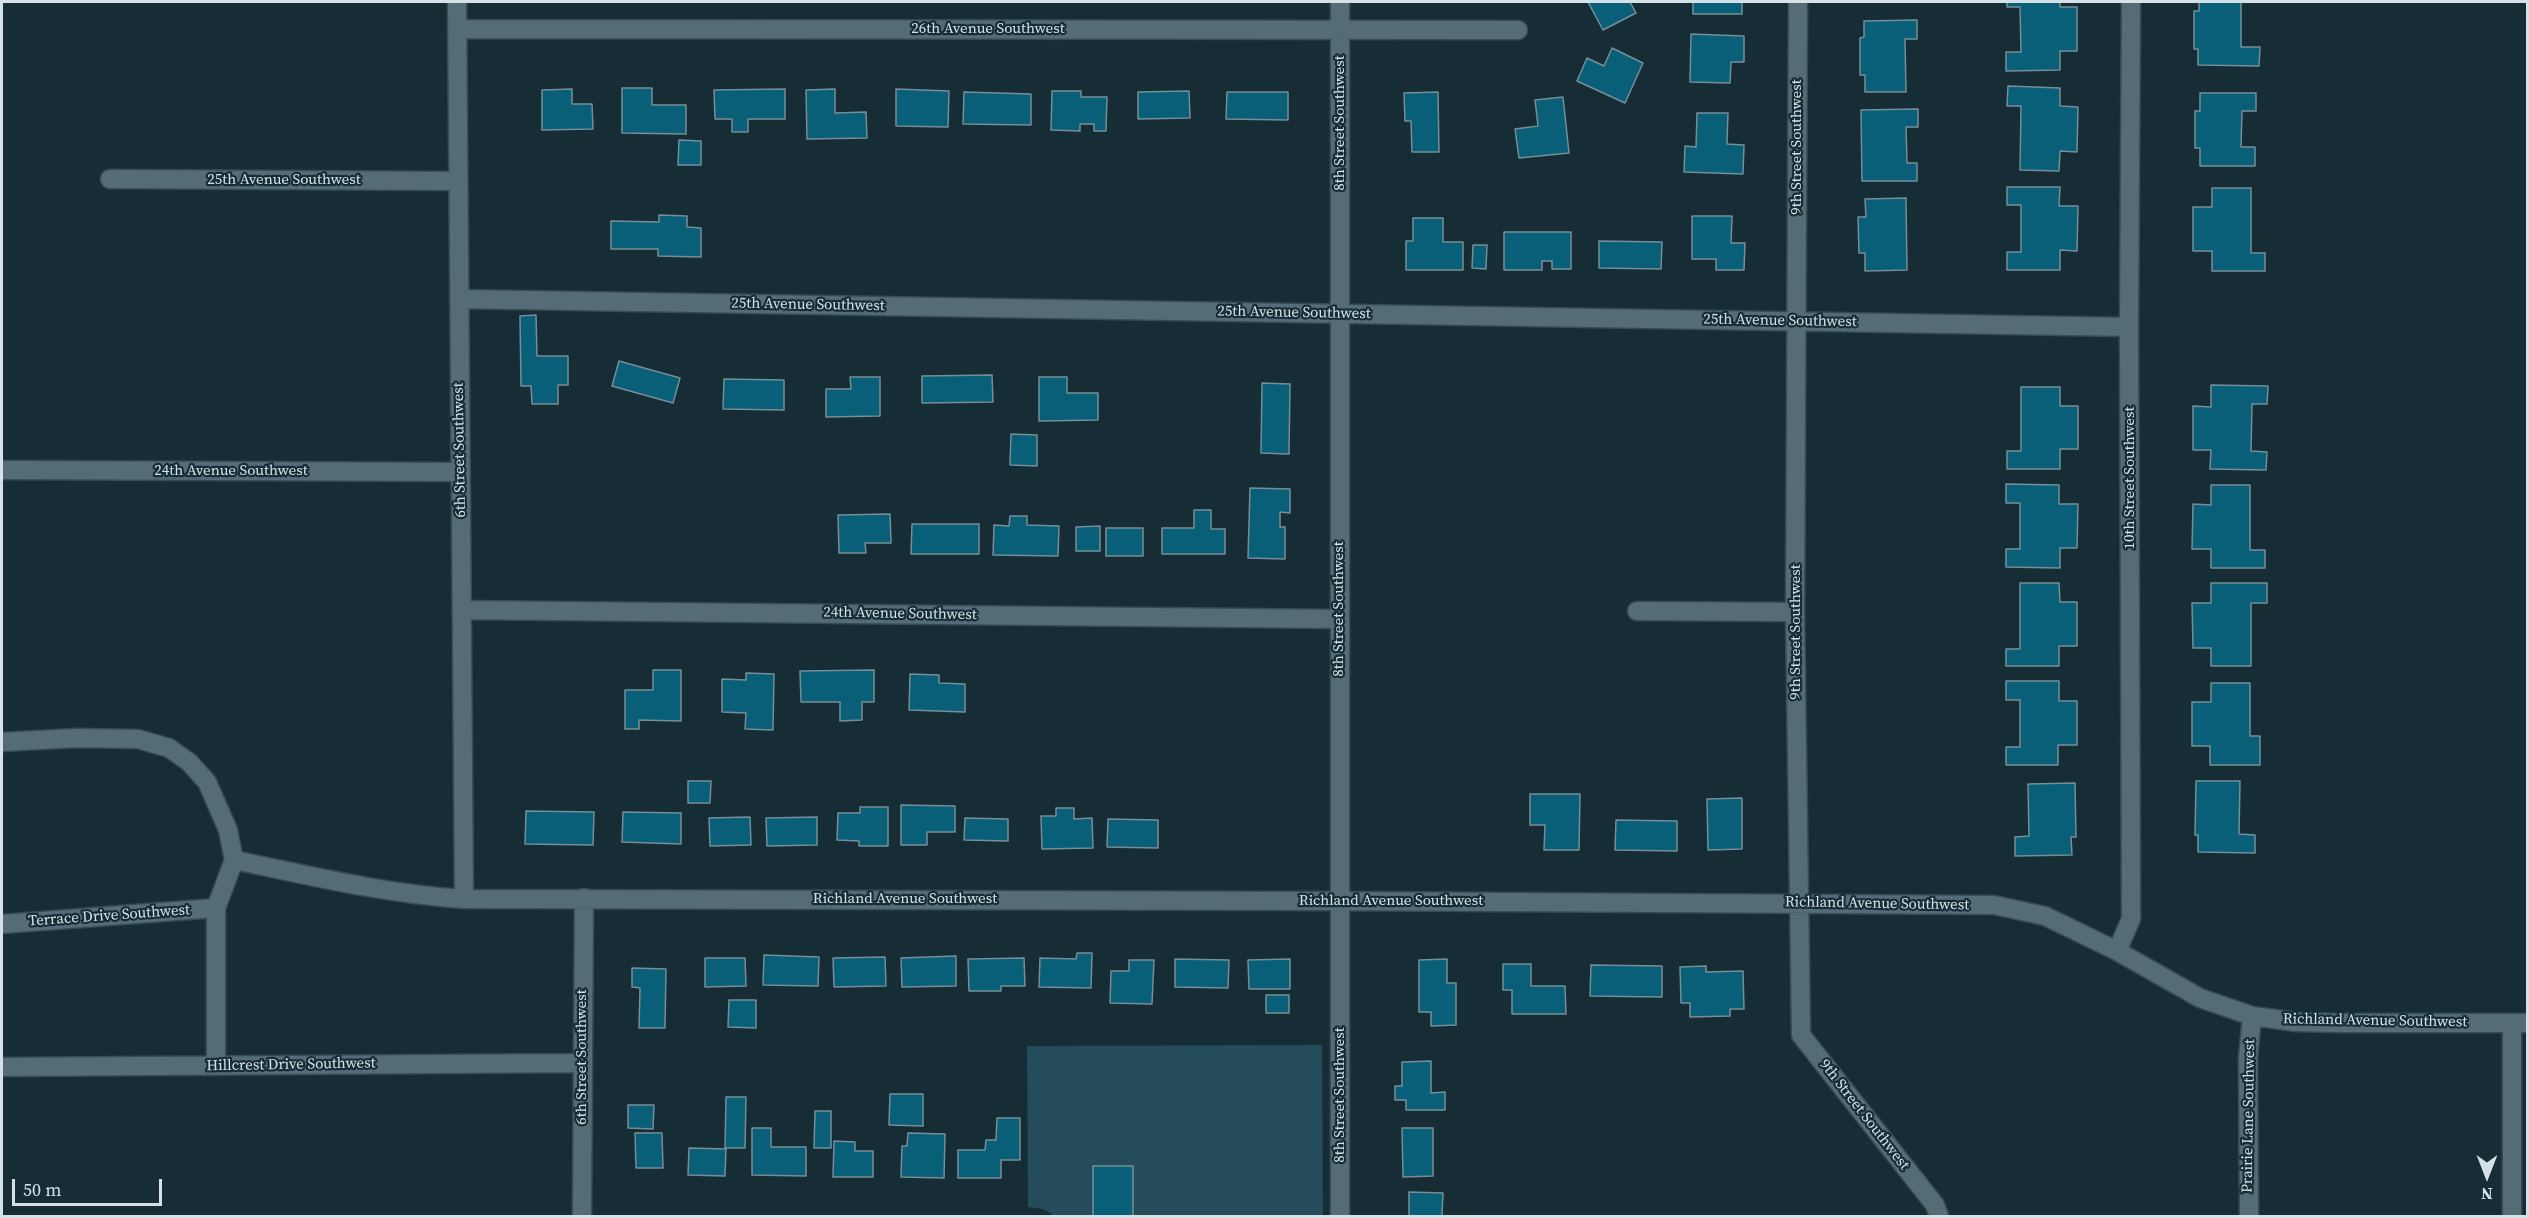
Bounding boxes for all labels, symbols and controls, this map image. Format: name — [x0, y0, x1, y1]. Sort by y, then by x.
street label: 26th Avenue Southwest — [911, 20, 1065, 38]
street label: 8th Street Southwest — [1331, 55, 1349, 191]
street label: 9th Street Southwest — [1788, 79, 1806, 215]
street label: 25th Avenue Southwest — [207, 171, 361, 189]
street label: 25th Avenue Southwest — [731, 295, 885, 315]
street label: 25th Avenue Southwest — [1217, 303, 1371, 323]
street label: 25th Avenue Southwest — [1703, 311, 1857, 331]
street label: 6th Street Southwest — [450, 382, 470, 518]
street label: 10th Street Southwest — [2121, 407, 2139, 549]
street label: 24th Avenue Southwest — [154, 462, 308, 480]
street label: 8th Street Southwest — [1330, 541, 1348, 677]
street label: 9th Street Southwest — [1787, 564, 1805, 700]
street label: 24th Avenue Southwest — [823, 604, 977, 624]
street label: Richland Avenue Southwest — [813, 890, 997, 908]
street label: Richland Avenue Southwest — [1299, 892, 1483, 910]
street label: Richland Avenue Southwest — [1785, 893, 1969, 915]
street label: Terrace Drive Southwest — [28, 901, 190, 931]
street label: 6th Street Southwest — [573, 989, 591, 1125]
street label: Richland Avenue Southwest — [2283, 1010, 2467, 1032]
street label: 8th Street Southwest — [1331, 1027, 1349, 1163]
street label: Prairie Lane Southwest — [2239, 1039, 2259, 1193]
street label: Hillcrest Drive Southwest — [206, 1055, 376, 1075]
street label: 9th Street Southwest — [1815, 1056, 1913, 1174]
north arrow — [2457, 1146, 2517, 1206]
scale bar — [15, 1167, 165, 1205]
text: 50 m — [23, 1177, 61, 1202]
text: N — [2481, 1183, 2493, 1205]

